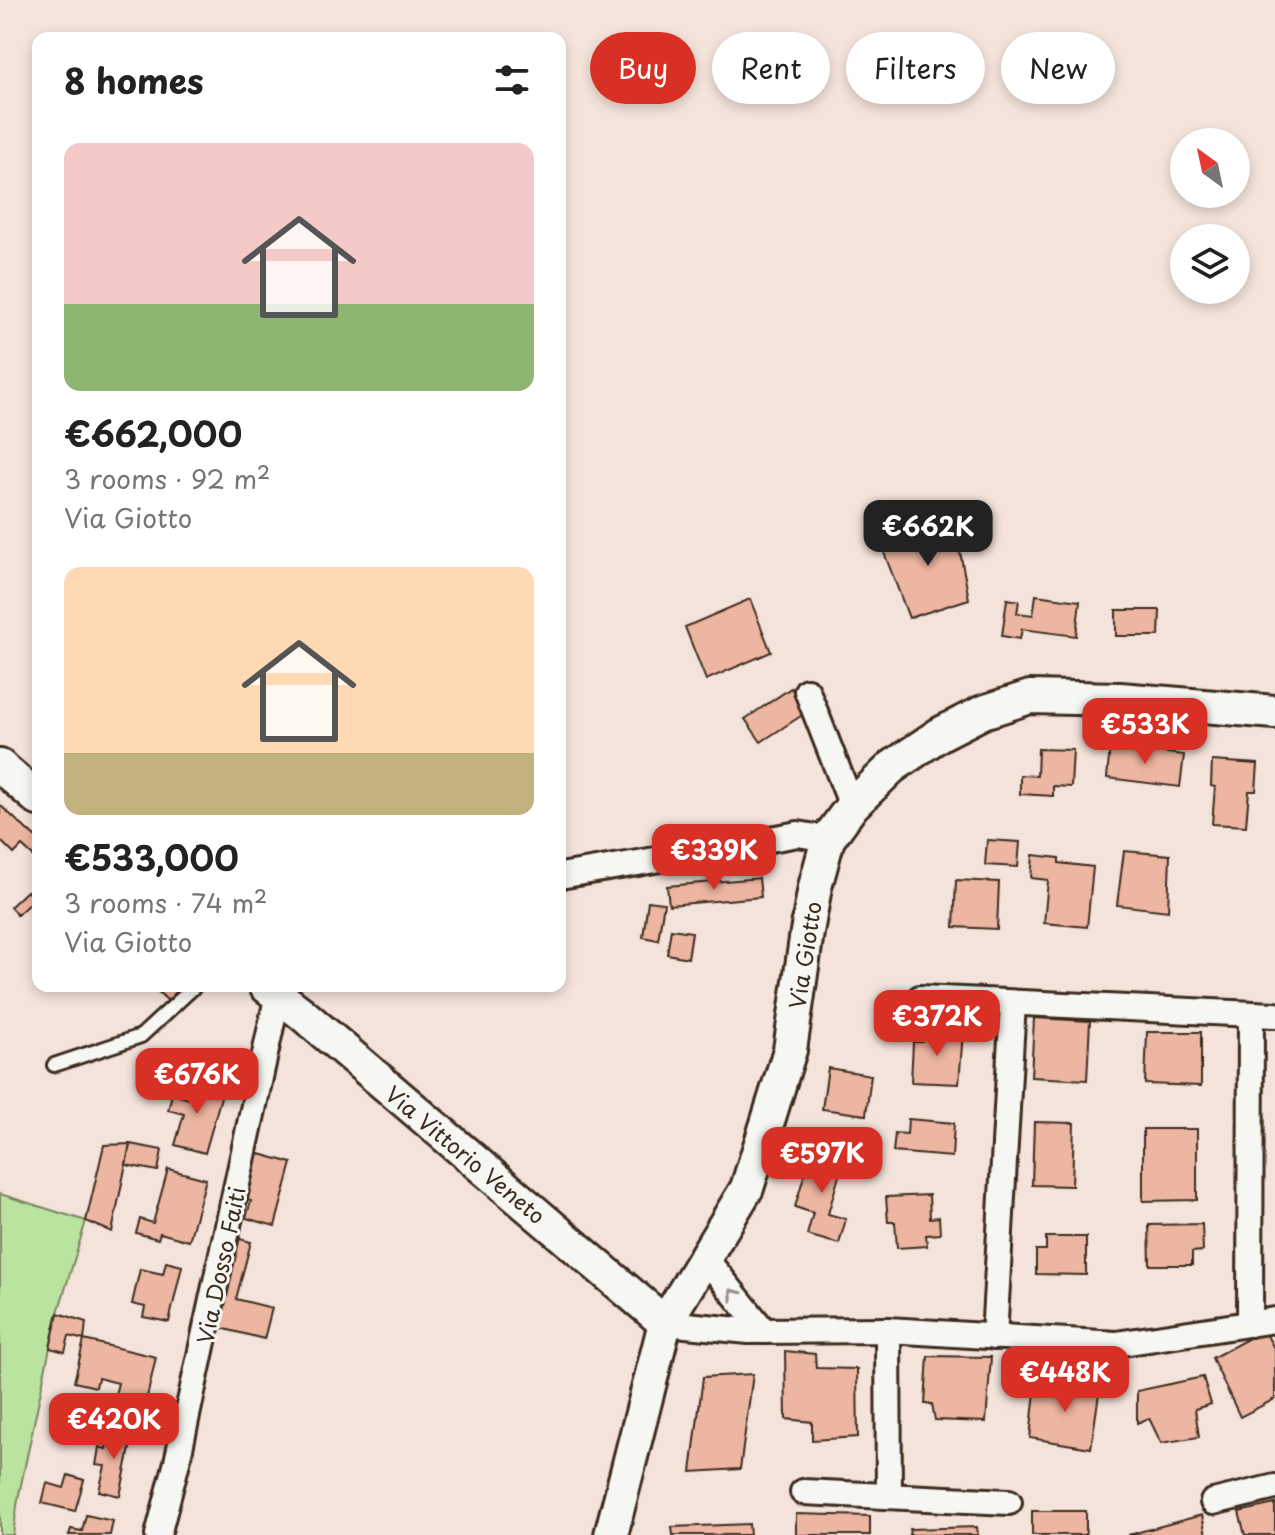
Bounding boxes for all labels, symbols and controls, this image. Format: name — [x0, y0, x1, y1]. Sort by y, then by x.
chip: Buy — [590, 32, 696, 104]
chip: Rent — [712, 32, 830, 104]
chip: Filters — [846, 32, 985, 104]
chip: New — [1001, 32, 1115, 104]
text: 8 homes — [64, 54, 204, 106]
icon: filters — [490, 58, 534, 102]
north arrow — [1170, 128, 1250, 208]
map controls — [1170, 128, 1250, 304]
icon: home — [227, 195, 371, 339]
button: layers — [1170, 224, 1250, 304]
text: €662,000 — [64, 407, 242, 459]
text: 3 rooms · 92 m² — [64, 459, 270, 498]
text: Via Giotto — [64, 498, 192, 537]
pin: €662K — [872, 500, 984, 568]
text: €662K — [882, 506, 974, 545]
icon: home — [227, 619, 371, 763]
pin: €533K — [1089, 698, 1201, 766]
text: €533K — [1100, 704, 1190, 743]
pin: €339K — [658, 824, 770, 892]
text: €339K — [670, 830, 758, 869]
text: €533,000 — [64, 831, 239, 883]
text: 3 rooms · 74 m² — [64, 883, 268, 922]
street label: Via Giotto — [779, 899, 829, 1011]
text: Via Giotto — [64, 922, 192, 961]
pin: €372K — [881, 990, 993, 1058]
text: €372K — [892, 996, 982, 1035]
pin: €676K — [141, 1048, 253, 1116]
text: €676K — [153, 1054, 241, 1093]
street label: Via Vittorio Veneto — [379, 1077, 553, 1231]
pin: €597K — [766, 1127, 878, 1195]
text: €597K — [779, 1133, 865, 1172]
street label: Via Dosso Faiti — [187, 1183, 253, 1347]
one-way arrow — [730, 1289, 744, 1304]
pin: €448K — [1009, 1346, 1121, 1414]
text: €448K — [1019, 1352, 1111, 1391]
pin: €420K — [58, 1393, 170, 1461]
text: €420K — [67, 1399, 161, 1438]

